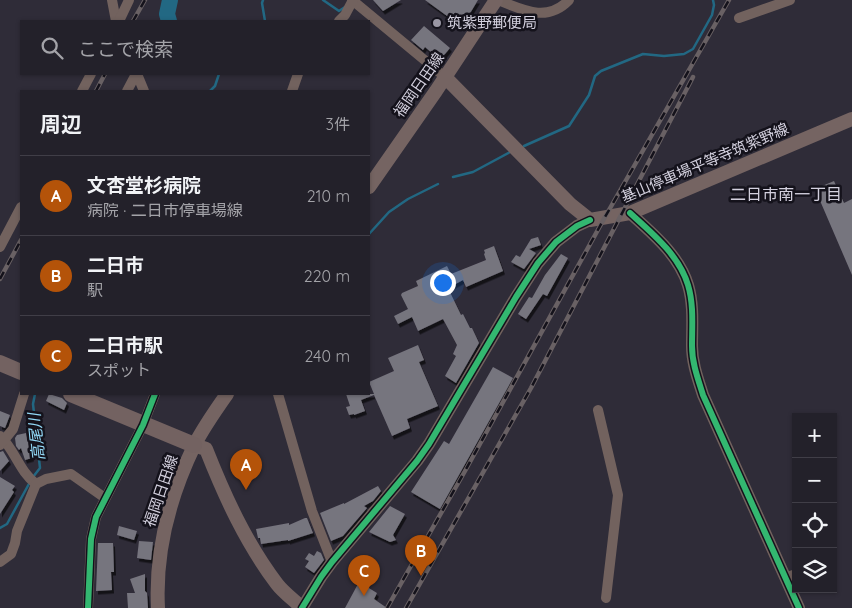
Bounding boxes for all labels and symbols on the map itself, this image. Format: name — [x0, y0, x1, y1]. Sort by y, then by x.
place label: 筑紫野郵便局 — [447, 13, 537, 32]
marker: 筑紫野郵便局 — [431, 17, 443, 29]
street label: 福岡日田線 — [389, 49, 448, 121]
street label: 基山停車場平等寺筑紫野線 — [618, 119, 791, 206]
district label: 二日市南一丁目 — [730, 184, 842, 204]
your location — [430, 270, 456, 296]
water label: 高尾川 — [23, 410, 48, 462]
pin: A — [230, 449, 262, 490]
street label: 福岡日田線 — [139, 452, 182, 529]
pin: B — [405, 535, 437, 576]
pin: C — [348, 555, 380, 596]

